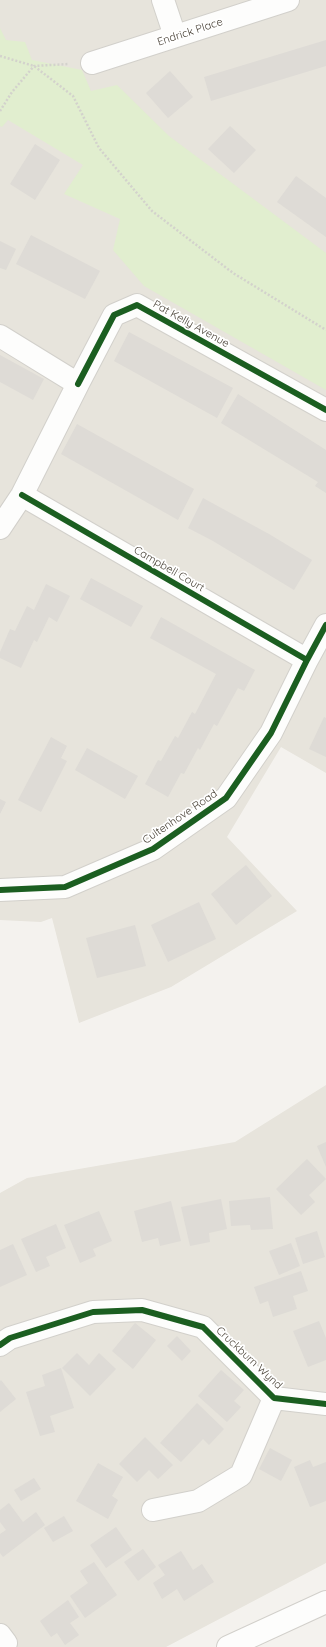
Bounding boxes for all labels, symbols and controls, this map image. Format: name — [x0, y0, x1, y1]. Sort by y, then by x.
street label: Endrick Place — [156, 15, 224, 49]
street label: Pat Kelly Avenue — [151, 298, 231, 350]
street label: Campbell Court — [131, 543, 207, 595]
street label: Cultenhove Road — [140, 787, 220, 847]
street label: Cruckburn Wynd — [213, 1324, 285, 1392]

